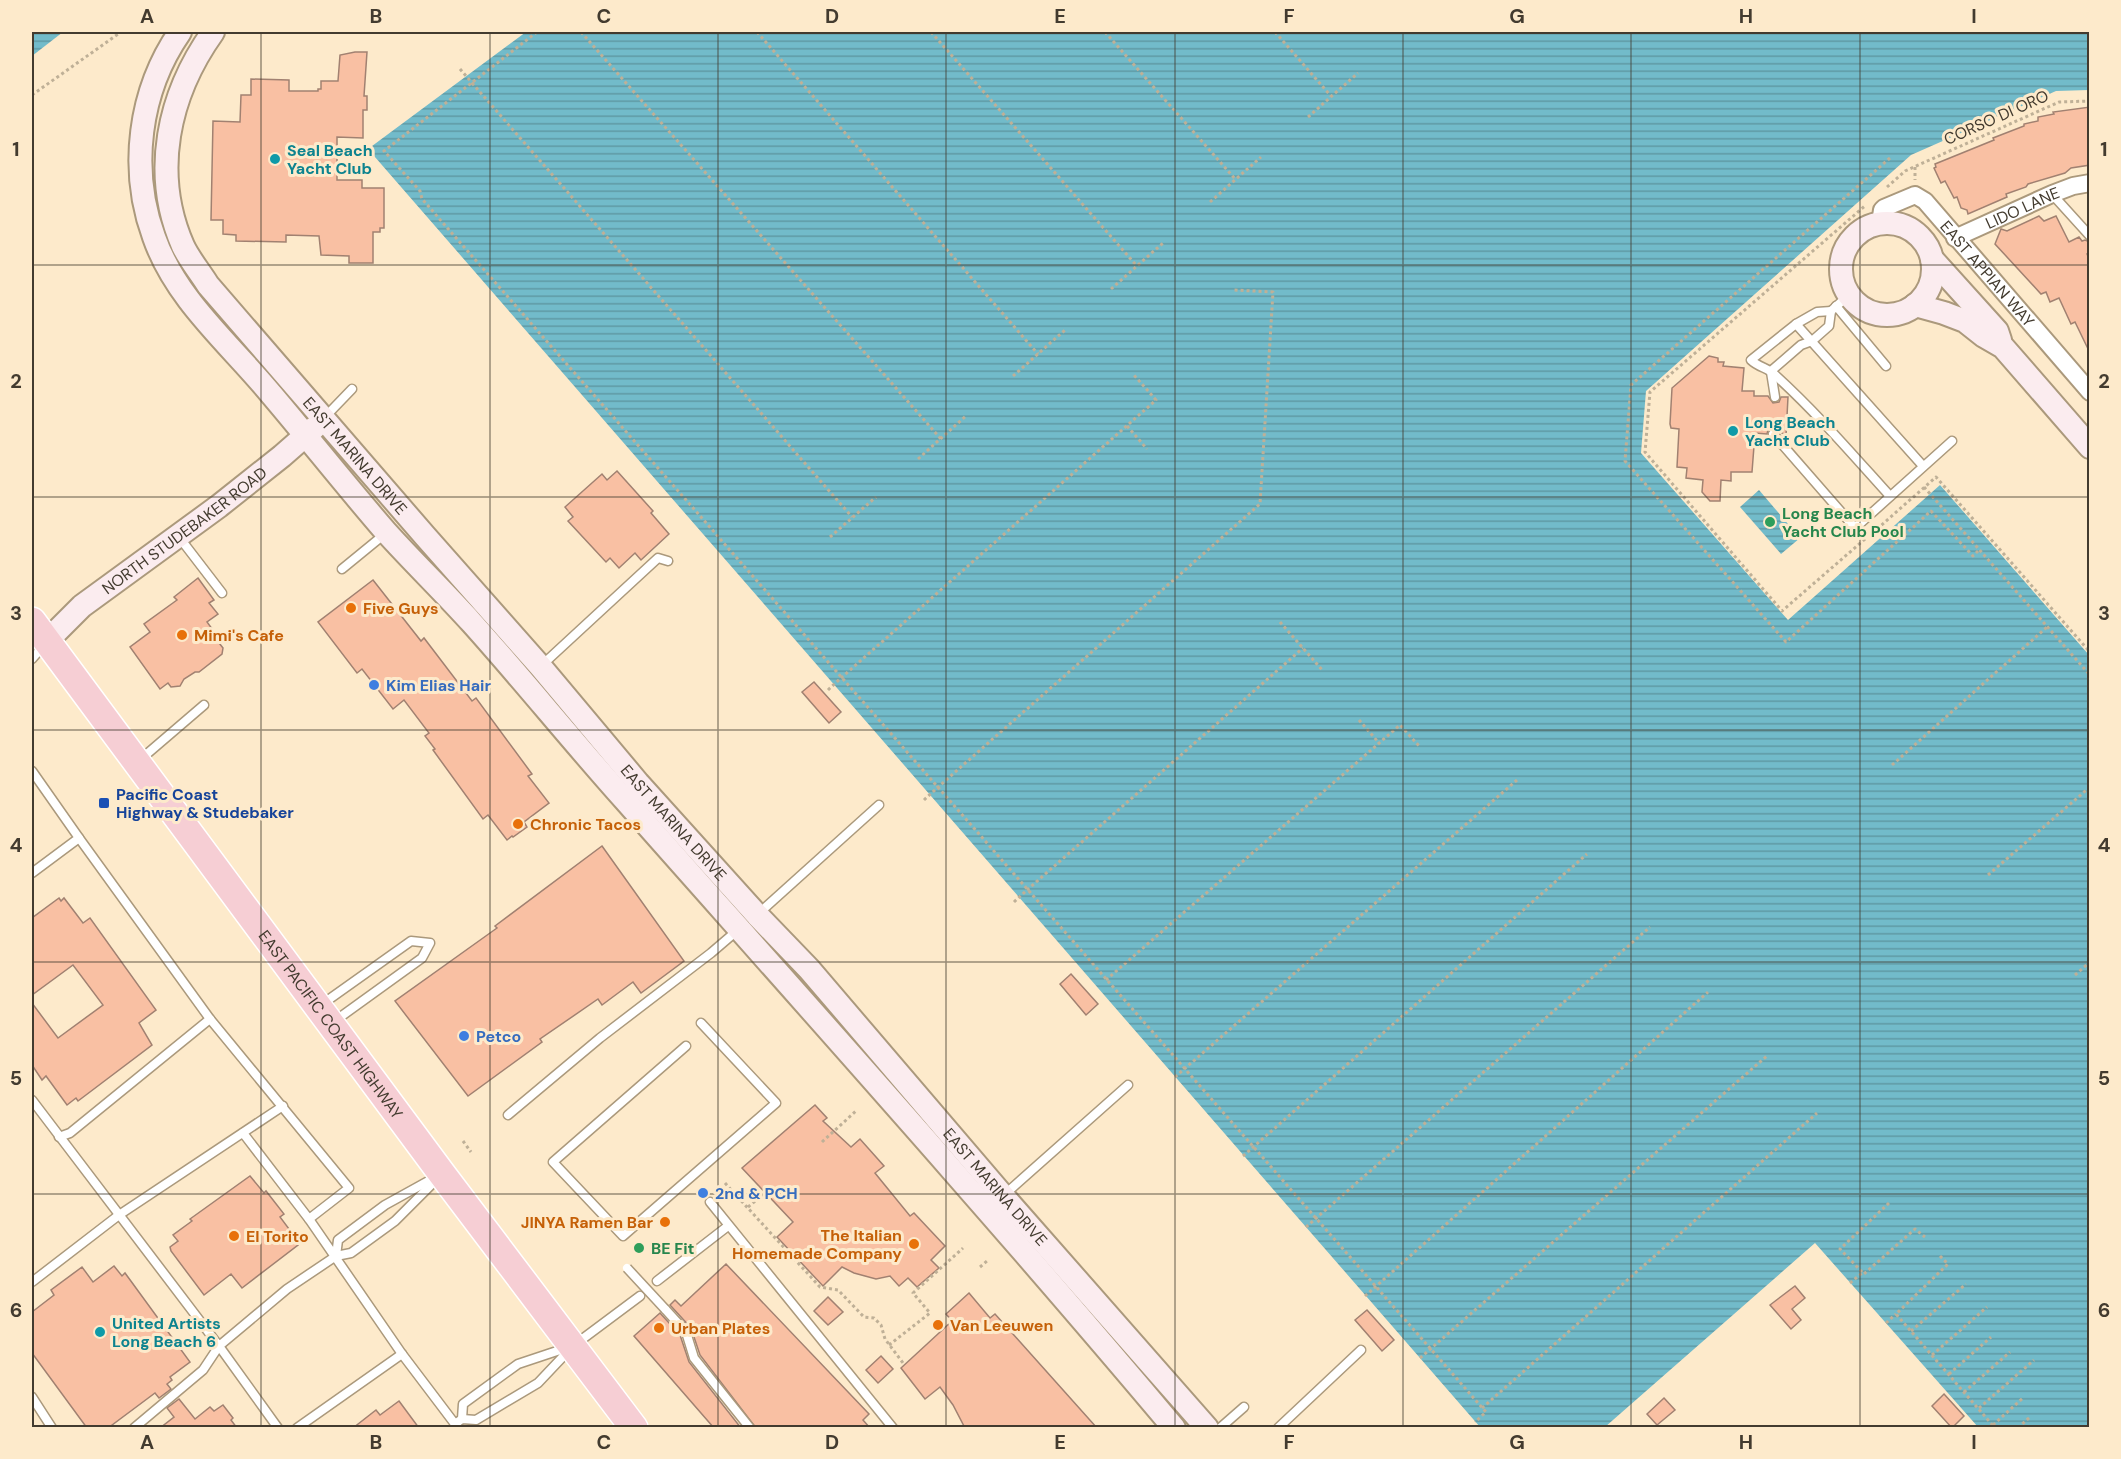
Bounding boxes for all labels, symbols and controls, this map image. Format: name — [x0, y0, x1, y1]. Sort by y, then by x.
text: A — [140, 3, 154, 29]
text: B — [370, 3, 382, 29]
text: C — [597, 3, 611, 29]
text: D — [825, 3, 839, 29]
text: E — [1054, 3, 1066, 29]
text: F — [1283, 3, 1295, 29]
text: G — [1509, 3, 1525, 29]
text: H — [1739, 3, 1753, 29]
text: I — [1971, 3, 1977, 29]
street label: CORSO DI ORO — [1941, 85, 2052, 150]
text: 1 — [12, 136, 20, 162]
text: 1 — [2100, 136, 2108, 162]
place label: Seal Beach Yacht Club — [287, 140, 373, 179]
marker: Seal Beach Yacht Club — [268, 152, 282, 166]
street label: LIDO LANE — [1982, 182, 2062, 234]
street label: EAST APPIAN WAY — [1935, 216, 2039, 331]
text: 2 — [10, 368, 22, 394]
text: 2 — [2098, 368, 2110, 394]
street label: EAST MARINA DRIVE — [298, 392, 412, 519]
place label: Long Beach Yacht Club — [1745, 412, 1835, 451]
marker: Long Beach Yacht Club — [1726, 424, 1740, 438]
street label: NORTH STUDEBAKER ROAD — [98, 462, 271, 599]
place label: Long Beach Yacht Club Pool — [1782, 503, 1904, 542]
marker: Long Beach Yacht Club Pool — [1763, 515, 1777, 529]
place label: Five Guys — [363, 598, 438, 619]
text: 3 — [10, 600, 22, 626]
text: 3 — [2098, 600, 2110, 626]
marker: Five Guys — [344, 601, 358, 615]
place label: Mimi's Cafe — [194, 625, 284, 646]
marker: Mimi's Cafe — [175, 628, 189, 642]
place label: Kim Elias Hair — [386, 675, 491, 696]
marker: Kim Elias Hair — [367, 678, 381, 692]
street label: EAST MARINA DRIVE — [616, 760, 731, 885]
place label: Pacific Coast Highway & Studebaker — [116, 784, 294, 823]
marker: Pacific Coast Highway & Studebaker — [97, 796, 111, 810]
place label: Chronic Tacos — [530, 814, 641, 835]
marker: Chronic Tacos — [511, 817, 525, 831]
text: 4 — [10, 832, 23, 858]
text: 4 — [2098, 832, 2111, 858]
street label: EAST PACIFIC COAST HIGHWAY — [254, 926, 407, 1123]
place label: Petco — [476, 1026, 521, 1047]
marker: Petco — [457, 1029, 471, 1043]
text: 5 — [10, 1065, 22, 1091]
text: 5 — [2098, 1065, 2110, 1091]
street label: EAST MARINA DRIVE — [938, 1124, 1052, 1250]
place label: 2nd & PCH — [715, 1183, 798, 1204]
marker: 2nd & PCH — [696, 1186, 710, 1200]
place label: JINYA Ramen Bar — [521, 1212, 653, 1233]
marker: JINYA Ramen Bar — [658, 1215, 672, 1229]
place label: The Italian Homemade Company — [732, 1225, 902, 1264]
place label: El Torito — [246, 1226, 309, 1247]
marker: El Torito — [227, 1229, 241, 1243]
marker: The Italian Homemade Company — [907, 1237, 921, 1251]
place label: BE Fit — [651, 1238, 695, 1259]
marker: BE Fit — [632, 1241, 646, 1255]
text: 6 — [10, 1297, 22, 1323]
text: 6 — [2098, 1297, 2110, 1323]
place label: United Artists Long Beach 6 — [112, 1313, 221, 1352]
place label: Van Leeuwen — [950, 1315, 1053, 1336]
place label: Urban Plates — [671, 1318, 770, 1339]
marker: Van Leeuwen — [931, 1318, 945, 1332]
marker: Urban Plates — [652, 1321, 666, 1335]
marker: United Artists Long Beach 6 — [93, 1325, 107, 1339]
text: A — [140, 1429, 154, 1455]
text: B — [370, 1429, 382, 1455]
text: C — [597, 1429, 611, 1455]
text: D — [825, 1429, 839, 1455]
text: E — [1054, 1429, 1066, 1455]
text: F — [1283, 1429, 1295, 1455]
text: G — [1509, 1429, 1525, 1455]
text: H — [1739, 1429, 1753, 1455]
text: I — [1971, 1429, 1977, 1455]

